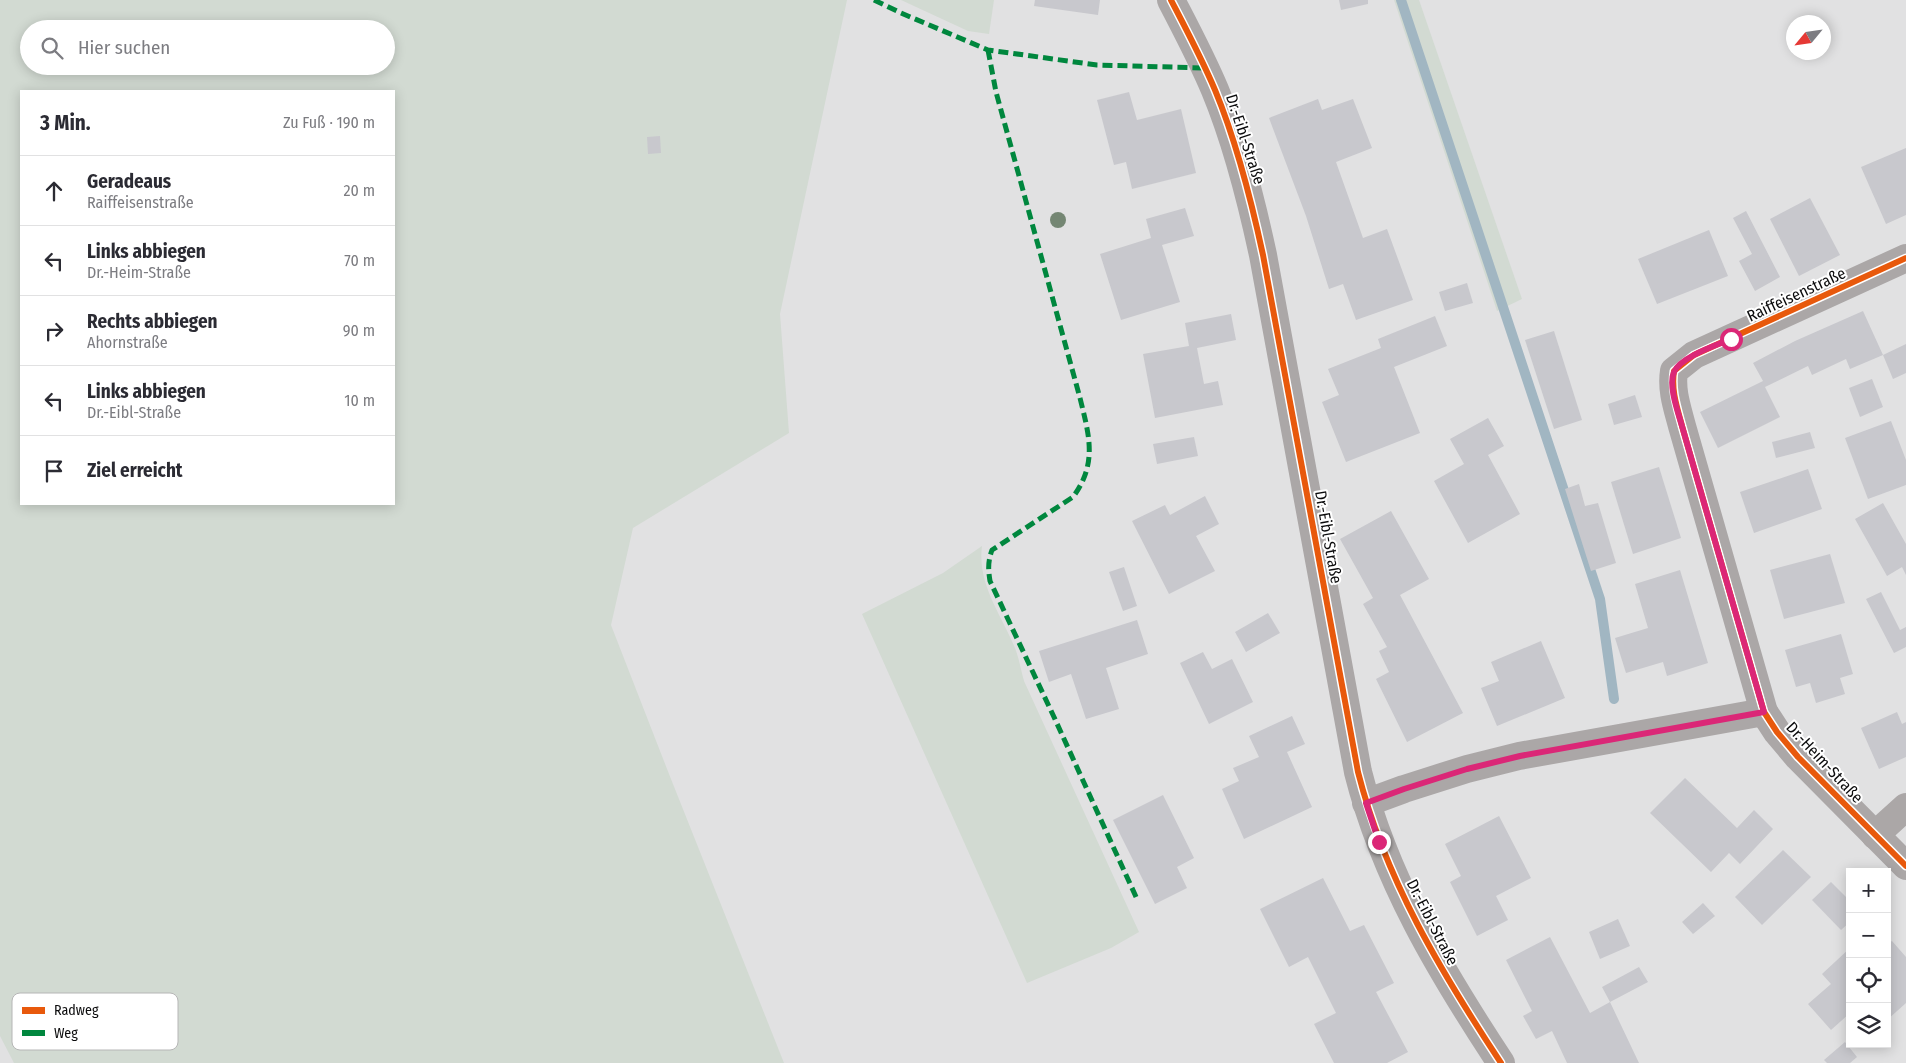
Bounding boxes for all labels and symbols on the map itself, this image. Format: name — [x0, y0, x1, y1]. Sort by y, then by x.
north arrow — [1786, 15, 1831, 60]
street label: Dr.-Eibl-Straße — [1222, 91, 1269, 187]
street label: Raiffeisenstraße — [1744, 263, 1849, 326]
route start — [1720, 328, 1743, 351]
street label: Dr.-Eibl-Straße — [1311, 489, 1346, 585]
street label: Dr.-Heim-Straße — [1782, 718, 1867, 807]
route end — [1368, 831, 1391, 854]
street label: Dr.-Eibl-Straße — [1403, 876, 1462, 969]
legend — [12, 993, 178, 1050]
text: Radweg — [54, 1002, 99, 1019]
text: Weg — [54, 1025, 78, 1042]

